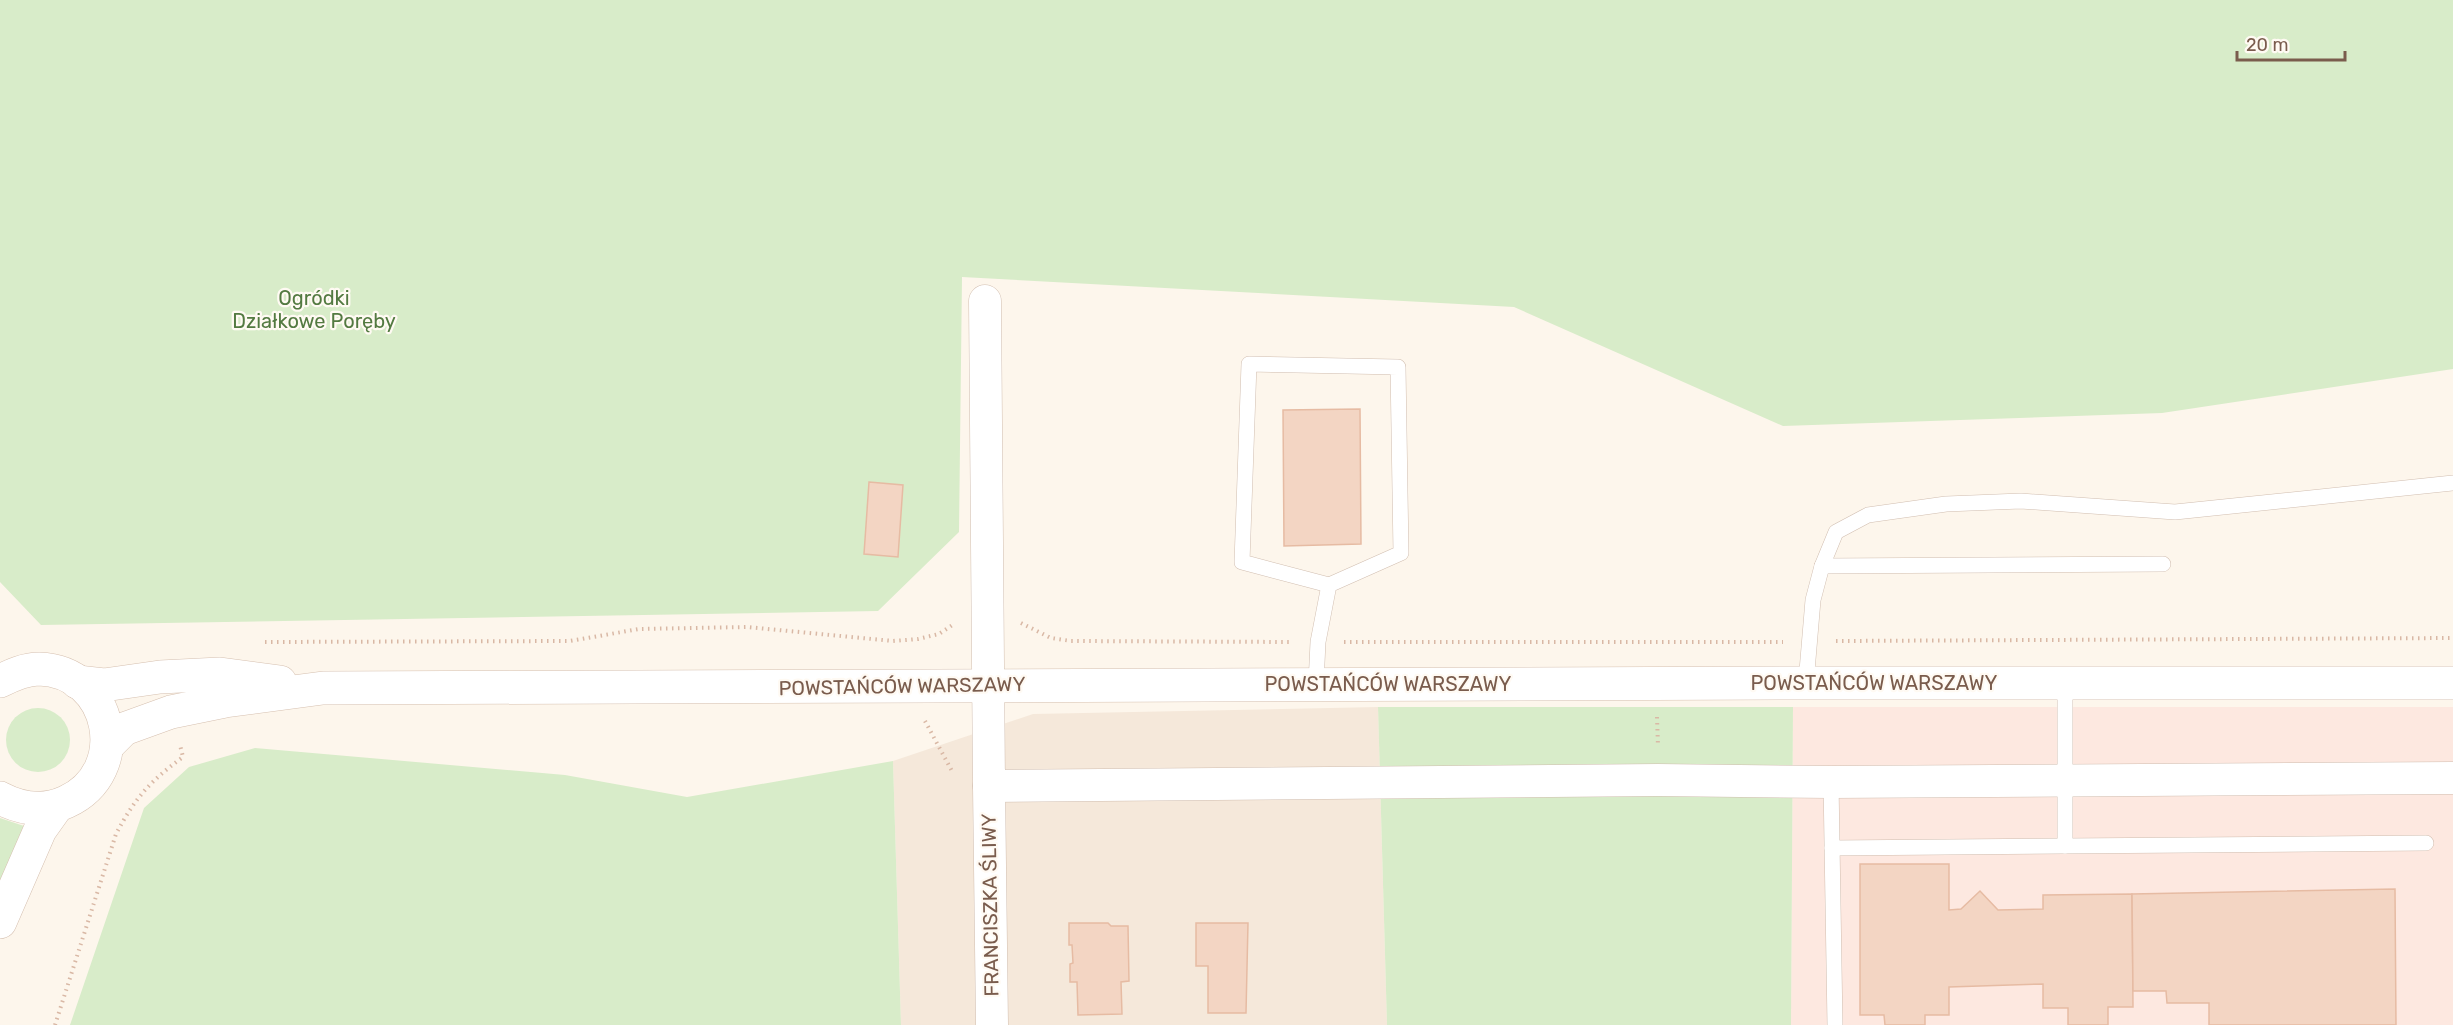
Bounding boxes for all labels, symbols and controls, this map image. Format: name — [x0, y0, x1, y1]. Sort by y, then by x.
scale bar — [2237, 24, 2345, 62]
text: 20 m — [2246, 34, 2288, 56]
park label: Ogródki Działkowe Poręby — [232, 286, 396, 333]
street label: POWSTAŃCÓW WARSZAWY — [1751, 671, 1998, 695]
street label: POWSTAŃCÓW WARSZAWY — [778, 672, 1026, 700]
street label: POWSTAŃCÓW WARSZAWY — [1265, 672, 1512, 696]
street label: FRANCISZKA ŚLIWY — [976, 813, 1004, 997]

